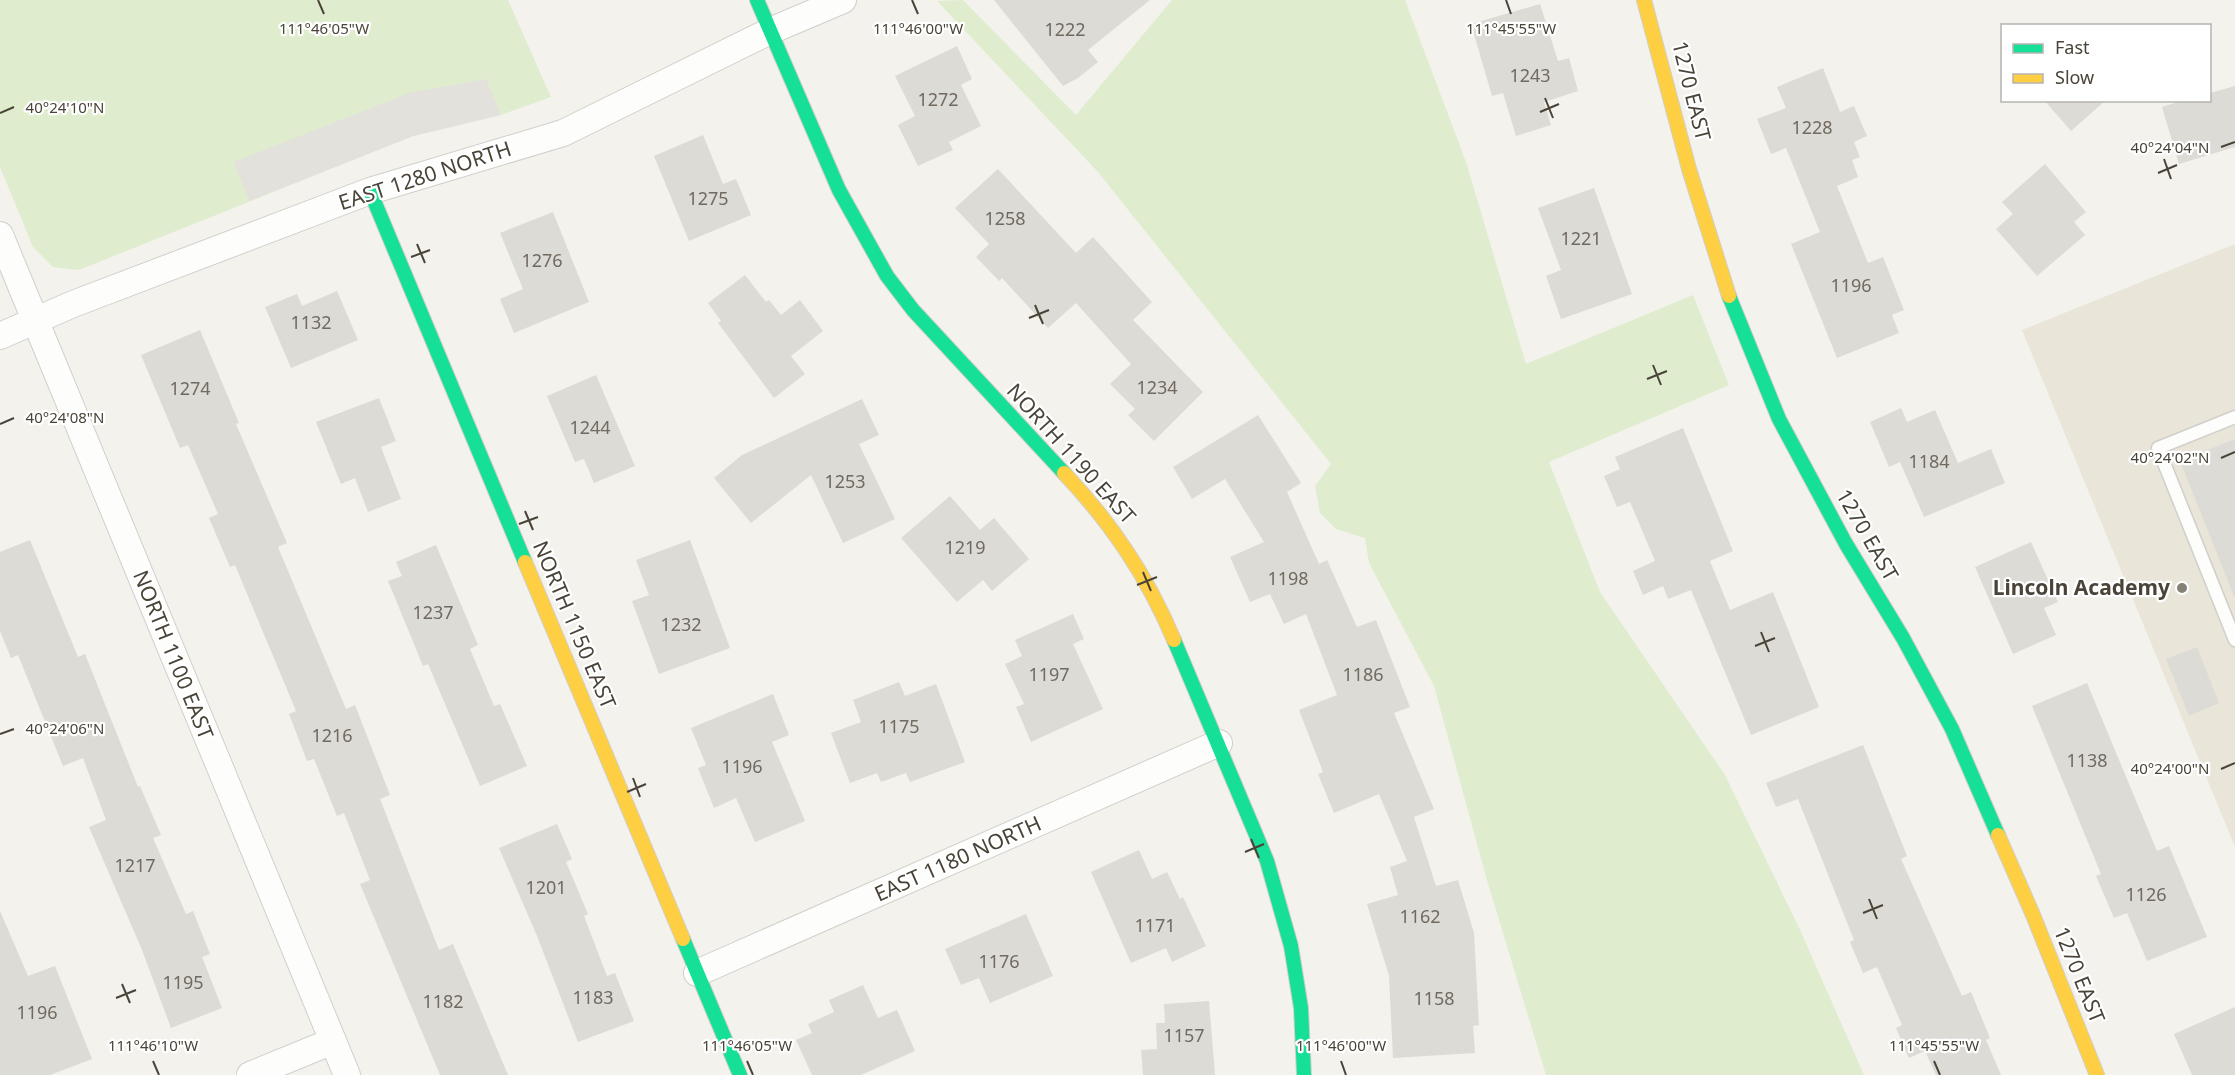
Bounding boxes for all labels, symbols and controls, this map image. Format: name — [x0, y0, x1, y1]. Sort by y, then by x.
house number: 1222 — [1044, 17, 1086, 41]
text: 111°46'05"W — [279, 18, 369, 38]
text: 111°46'00"W — [873, 18, 963, 38]
text: 111°45'55"W — [1466, 18, 1556, 38]
legend — [2001, 24, 2211, 102]
text: Fast — [2055, 35, 2090, 59]
street label: 1270 EAST — [1666, 38, 1718, 144]
house number: 1243 — [1509, 63, 1551, 87]
text: Slow — [2055, 65, 2094, 89]
house number: 1272 — [917, 87, 959, 111]
text: 40°24'10"N — [26, 97, 104, 117]
house number: 1228 — [1791, 115, 1833, 139]
street label: EAST 1280 NORTH — [335, 134, 515, 216]
text: 40°24'04"N — [2131, 137, 2209, 157]
house number: 1275 — [687, 186, 729, 210]
house number: 1258 — [984, 206, 1026, 230]
house number: 1221 — [1560, 226, 1602, 250]
house number: 1276 — [521, 248, 563, 272]
house number: 1196 — [1830, 273, 1872, 297]
house number: 1132 — [290, 310, 332, 334]
house number: 1234 — [1136, 375, 1178, 399]
house number: 1274 — [169, 376, 211, 400]
street label: NORTH 1190 EAST — [1001, 377, 1143, 530]
text: 40°24'08"N — [26, 407, 104, 427]
house number: 1244 — [569, 415, 611, 439]
text: 40°24'02"N — [2131, 447, 2209, 467]
house number: 1184 — [1908, 449, 1950, 473]
house number: 1253 — [824, 469, 866, 493]
street label: 1270 EAST — [1830, 483, 1906, 586]
house number: 1219 — [944, 535, 986, 559]
street label: NORTH 1150 EAST — [527, 536, 623, 713]
street label: NORTH 1100 EAST — [127, 566, 221, 744]
house number: 1198 — [1267, 566, 1309, 590]
place label: Lincoln Academy — [1993, 573, 2170, 601]
marker: Lincoln Academy — [2175, 581, 2189, 595]
house number: 1237 — [412, 600, 454, 624]
house number: 1232 — [660, 612, 702, 636]
house number: 1197 — [1028, 662, 1070, 686]
house number: 1186 — [1342, 662, 1384, 686]
house number: 1175 — [878, 714, 920, 738]
text: 40°24'06"N — [26, 718, 104, 738]
house number: 1216 — [311, 723, 353, 747]
house number: 1138 — [2066, 748, 2108, 772]
house number: 1196 — [721, 754, 763, 778]
text: 40°24'00"N — [2131, 758, 2209, 778]
street label: EAST 1180 NORTH — [870, 809, 1045, 907]
house number: 1217 — [114, 853, 156, 877]
house number: 1201 — [525, 875, 567, 899]
house number: 1126 — [2125, 882, 2167, 906]
house number: 1162 — [1399, 904, 1441, 928]
house number: 1171 — [1134, 913, 1176, 937]
street label: 1270 EAST — [2048, 922, 2112, 1027]
house number: 1176 — [978, 949, 1020, 973]
house number: 1195 — [162, 970, 204, 994]
house number: 1183 — [572, 985, 614, 1009]
house number: 1158 — [1413, 986, 1455, 1010]
house number: 1182 — [422, 989, 464, 1013]
house number: 1196 — [16, 1000, 58, 1024]
house number: 1157 — [1163, 1023, 1205, 1047]
text: 111°46'10"W — [108, 1035, 198, 1055]
text: 111°46'05"W — [702, 1035, 792, 1055]
text: 111°46'00"W — [1296, 1035, 1386, 1055]
text: 111°45'55"W — [1889, 1035, 1979, 1055]

